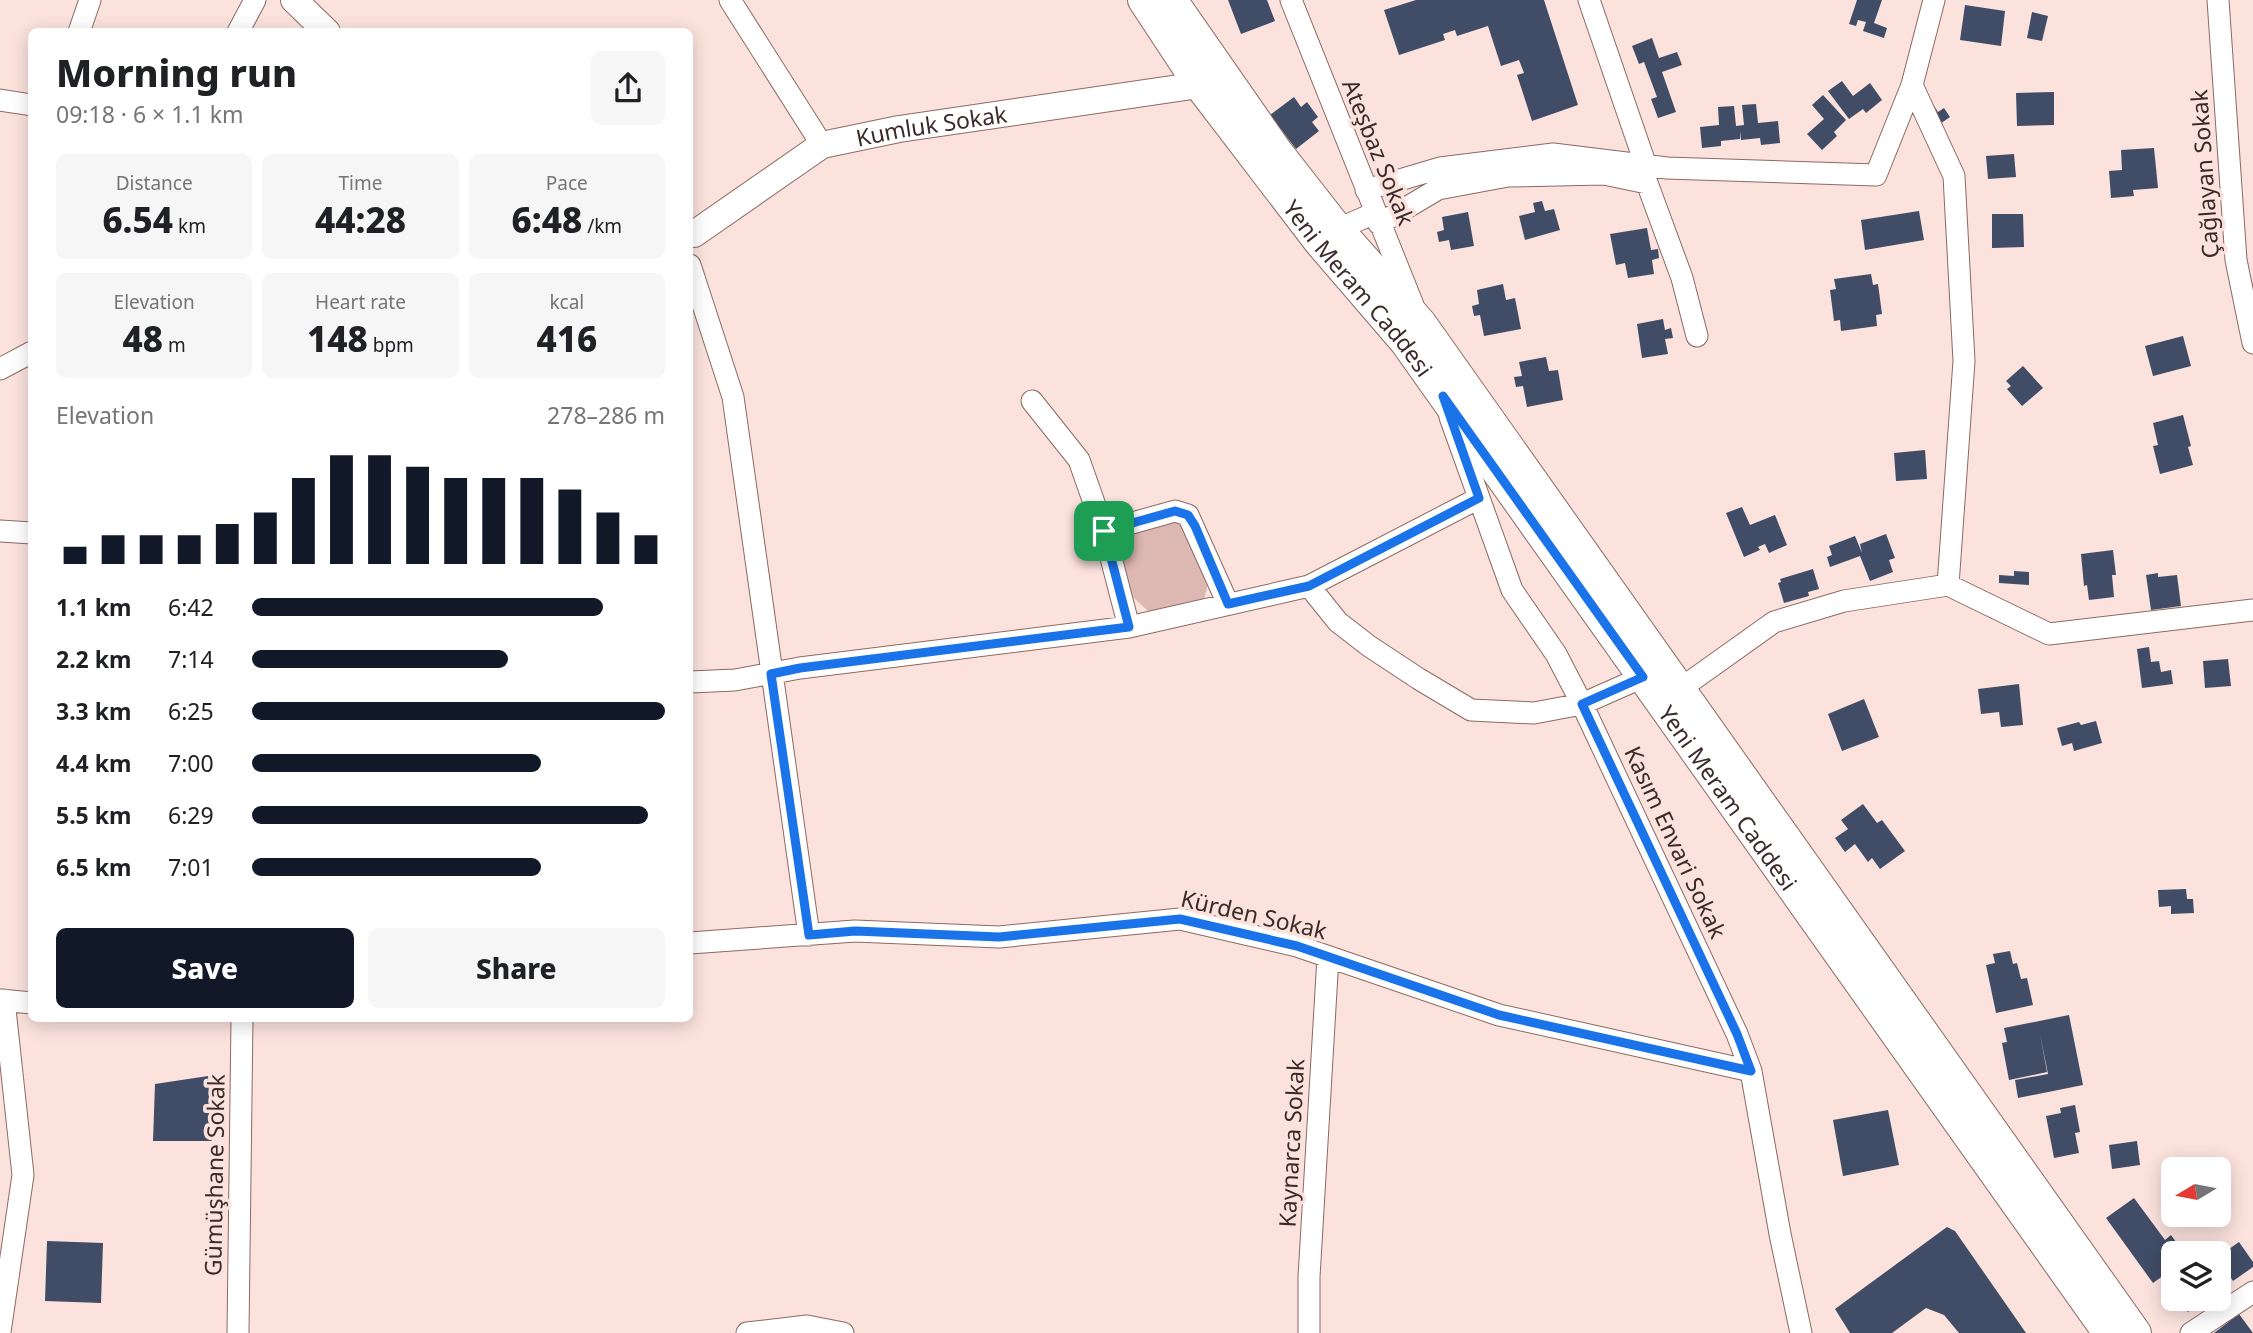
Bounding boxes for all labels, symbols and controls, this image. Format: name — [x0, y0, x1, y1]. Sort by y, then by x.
text: Morning run — [56, 46, 297, 98]
button: share — [591, 51, 665, 125]
street label: Ateşbaz Sokak — [1335, 74, 1423, 230]
street label: Çağlayan Sokak — [2182, 88, 2226, 260]
street label: Kumluk Sokak — [853, 97, 1010, 154]
text: 09:18 · 6 × 1.1 km — [56, 98, 243, 130]
text: Distance — [116, 170, 193, 196]
text: Time — [339, 170, 382, 196]
text: Pace — [546, 170, 588, 196]
street label: Yeni Meram Caddesi — [1276, 193, 1440, 383]
text: 6.54 — [102, 196, 173, 243]
text: 44:28 — [315, 196, 406, 243]
text: 6:48 — [512, 196, 582, 243]
text: km — [173, 213, 206, 239]
text: /km — [582, 213, 622, 239]
text: Elevation — [114, 289, 195, 315]
text: Heart rate — [315, 289, 406, 315]
text: kcal — [549, 289, 584, 315]
text: 48 — [123, 315, 163, 362]
text: 148 — [307, 315, 368, 362]
text: 416 — [536, 315, 597, 362]
text: m — [163, 332, 186, 358]
text: bpm — [368, 332, 414, 358]
text: Elevation — [56, 399, 154, 431]
text: 278–286 m — [547, 399, 665, 431]
pin — [1074, 501, 1134, 561]
icon: arrive — [1085, 512, 1123, 550]
text: 1.1 km — [56, 591, 131, 623]
text: 6:42 — [168, 591, 214, 623]
text: 2.2 km — [56, 643, 131, 675]
text: 7:14 — [168, 643, 214, 675]
text: 3.3 km — [56, 695, 131, 727]
text: 6:25 — [168, 695, 214, 727]
street label: Yeni Meram Caddesi — [1652, 699, 1805, 897]
street label: Kasım Envari Sokak — [1617, 741, 1735, 944]
text: 4.4 km — [56, 747, 131, 779]
text: 7:00 — [168, 747, 214, 779]
text: 5.5 km — [56, 799, 131, 831]
text: 6:29 — [168, 799, 214, 831]
text: 6.5 km — [56, 851, 131, 883]
text: 7:01 — [168, 851, 214, 883]
street label: Kürden Sokak — [1178, 882, 1331, 946]
button: Save — [56, 928, 354, 1008]
button: Share — [368, 928, 665, 1008]
street label: Kaynarca Sokak — [1271, 1057, 1311, 1228]
street label: Gümüşhane Sokak — [196, 1073, 232, 1276]
north arrow — [2161, 1157, 2231, 1227]
map controls — [2161, 1157, 2231, 1311]
button: layers — [2161, 1241, 2231, 1311]

